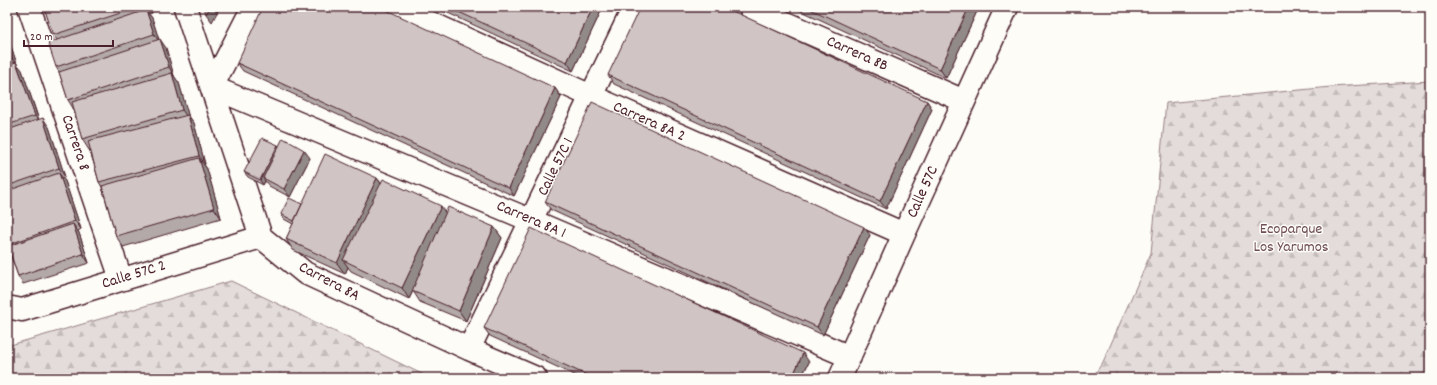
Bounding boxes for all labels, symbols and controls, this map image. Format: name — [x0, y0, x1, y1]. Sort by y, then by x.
scale bar — [24, 22, 113, 48]
text: 20 m — [30, 29, 53, 46]
street label: Carrera 8B — [822, 30, 892, 78]
street label: Carrera 8A 2 — [609, 96, 689, 148]
street label: Carrera 8 — [55, 112, 95, 174]
street label: Calle 57C 1 — [532, 134, 580, 200]
street label: Calle 57C — [901, 162, 945, 222]
street label: Carrera 8A 1 — [493, 195, 569, 245]
park label: Ecoparque Los Yarumos — [1253, 218, 1329, 259]
street label: Calle 57C 2 — [99, 254, 169, 296]
street label: Carrera 8A — [294, 256, 364, 308]

